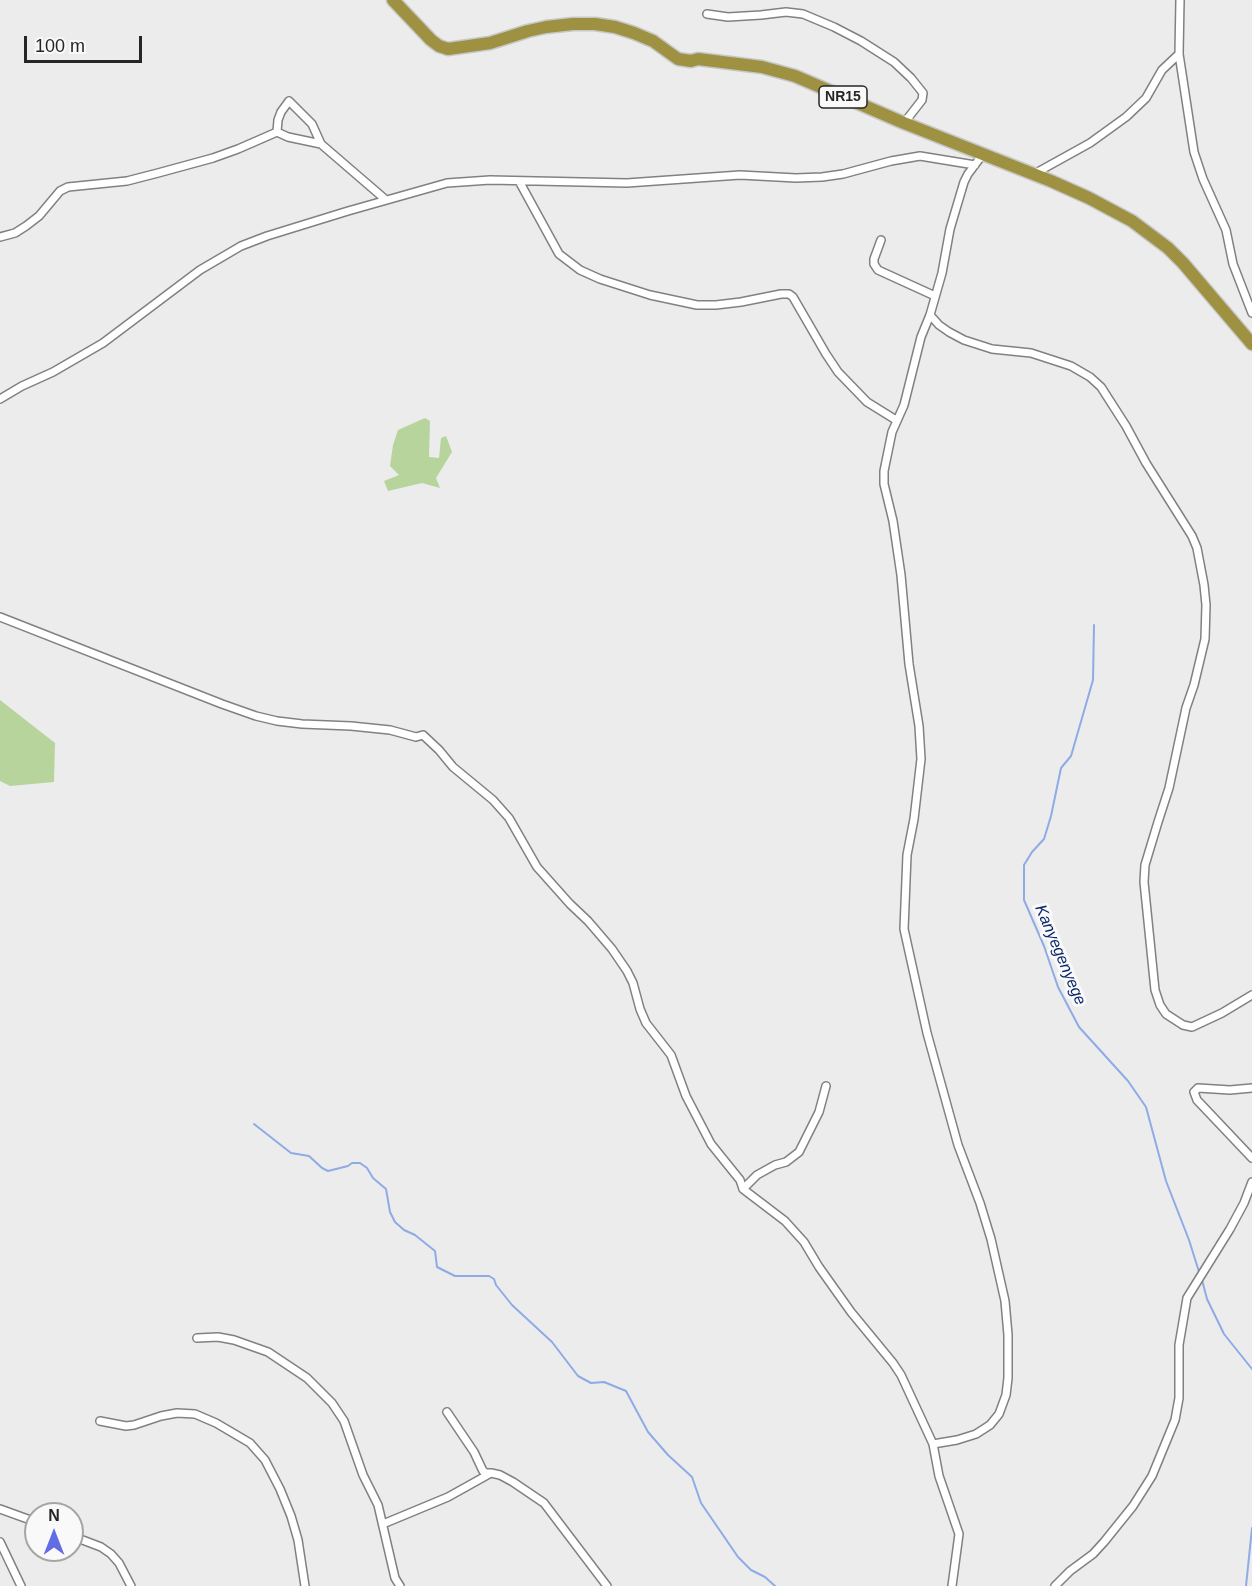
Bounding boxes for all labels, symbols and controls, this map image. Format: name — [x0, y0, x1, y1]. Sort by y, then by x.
scale bar — [27, 24, 146, 62]
text: 100 m — [35, 36, 85, 56]
road number: NR15 — [819, 86, 867, 108]
water label: Kanyegenyege — [1030, 902, 1090, 1008]
north arrow — [24, 1502, 84, 1562]
text: N — [48, 1507, 60, 1524]

